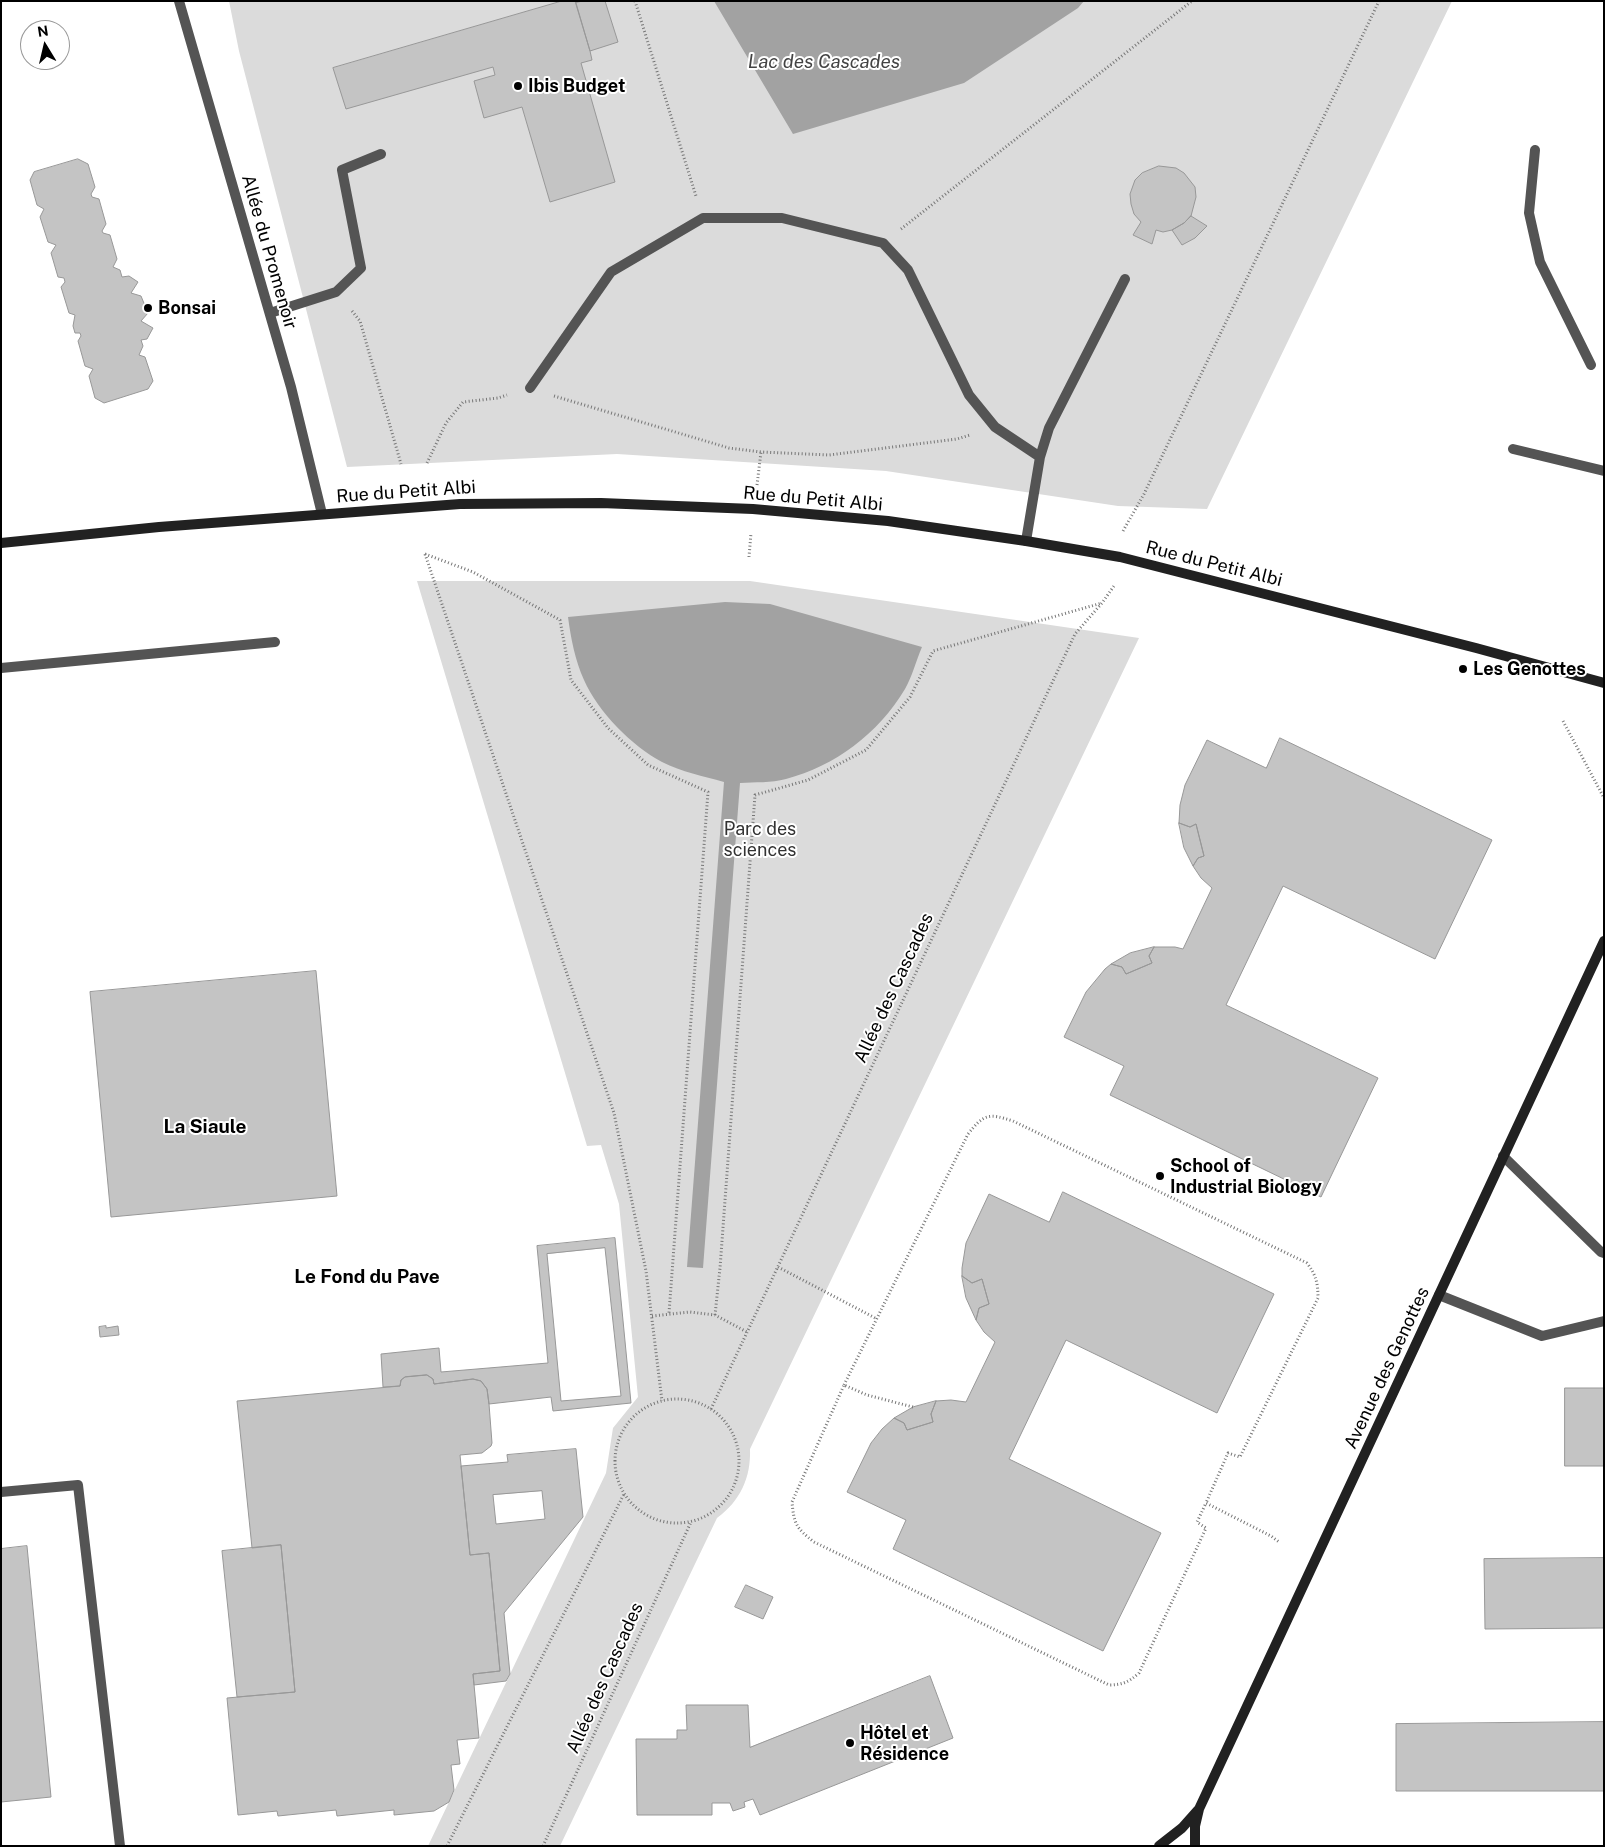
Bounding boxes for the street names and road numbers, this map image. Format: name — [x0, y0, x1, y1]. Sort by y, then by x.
street label: Allée du Promenoir — [237, 172, 301, 332]
street label: Rue du Petit Albi — [335, 476, 477, 508]
street label: Rue du Petit Albi — [742, 482, 884, 516]
street label: Rue du Petit Albi — [1144, 537, 1284, 591]
street label: Allée des Cascades — [850, 910, 938, 1066]
street label: Avenue des Genottes — [1340, 1284, 1434, 1452]
street label: Allée des Cascades — [562, 1599, 648, 1757]

